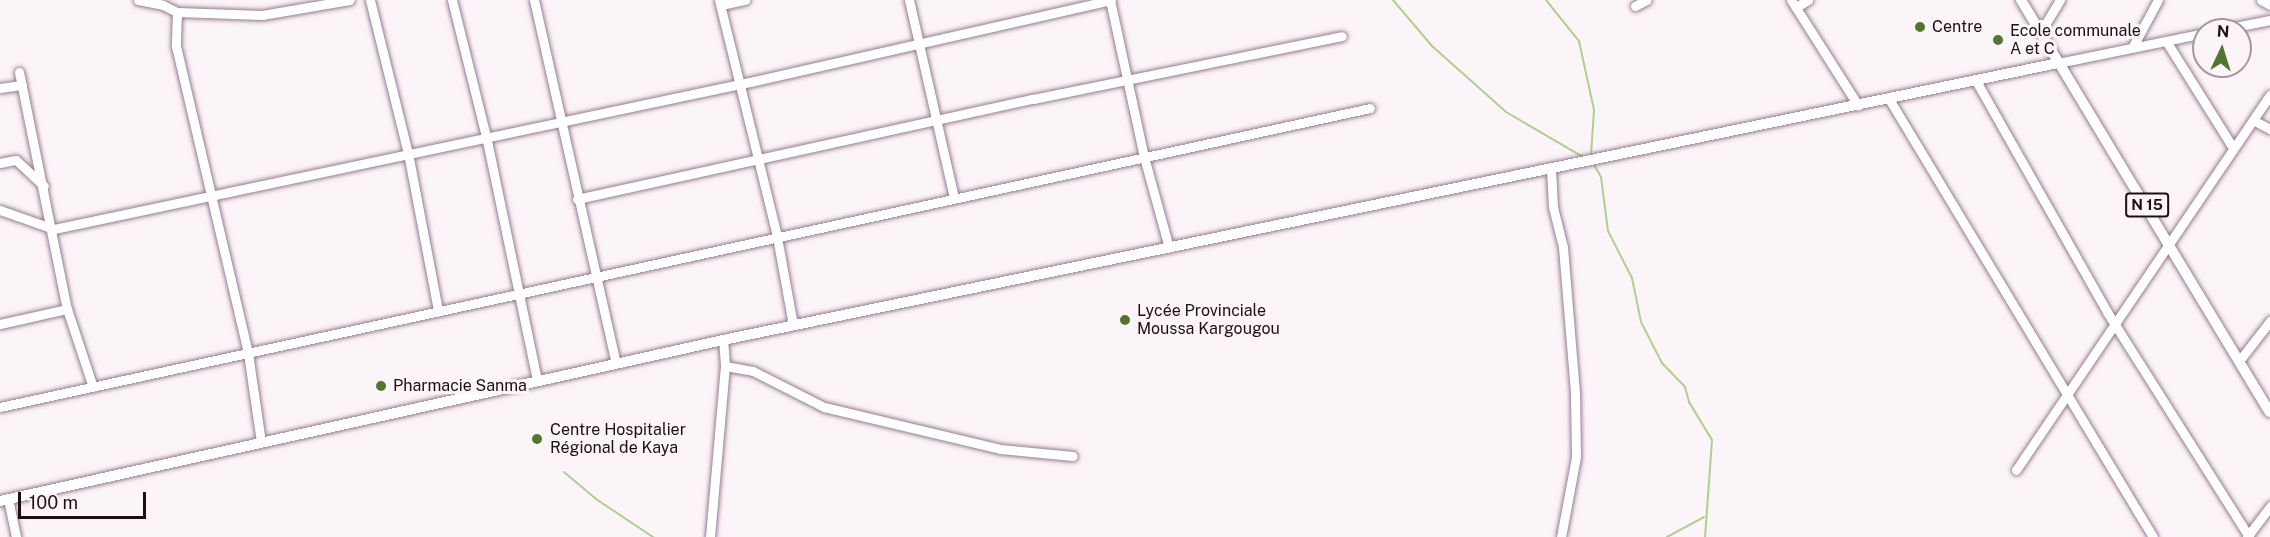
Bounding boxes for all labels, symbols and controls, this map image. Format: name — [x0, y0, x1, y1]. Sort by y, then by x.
place label: Centre — [1932, 17, 1982, 37]
north arrow — [2192, 18, 2252, 78]
marker: Centre — [1913, 20, 1927, 34]
place label: Ecole communale A et C — [2010, 21, 2141, 59]
text: N — [2216, 22, 2230, 41]
marker: Ecole communale A et C — [1991, 33, 2005, 47]
road number: N 15 — [2124, 193, 2170, 217]
place label: Lycée Provinciale Moussa Kargougou — [1137, 301, 1280, 339]
marker: Lycée Provinciale Moussa Kargougou — [1118, 313, 1132, 327]
place label: Pharmacie Sanma — [393, 376, 527, 396]
marker: Pharmacie Sanma — [374, 379, 388, 393]
place label: Centre Hospitalier Régional de Kaya — [550, 420, 686, 458]
marker: Centre Hospitalier Régional de Kaya — [528, 430, 546, 448]
scale bar — [21, 480, 148, 518]
text: 100 m — [29, 492, 78, 513]

